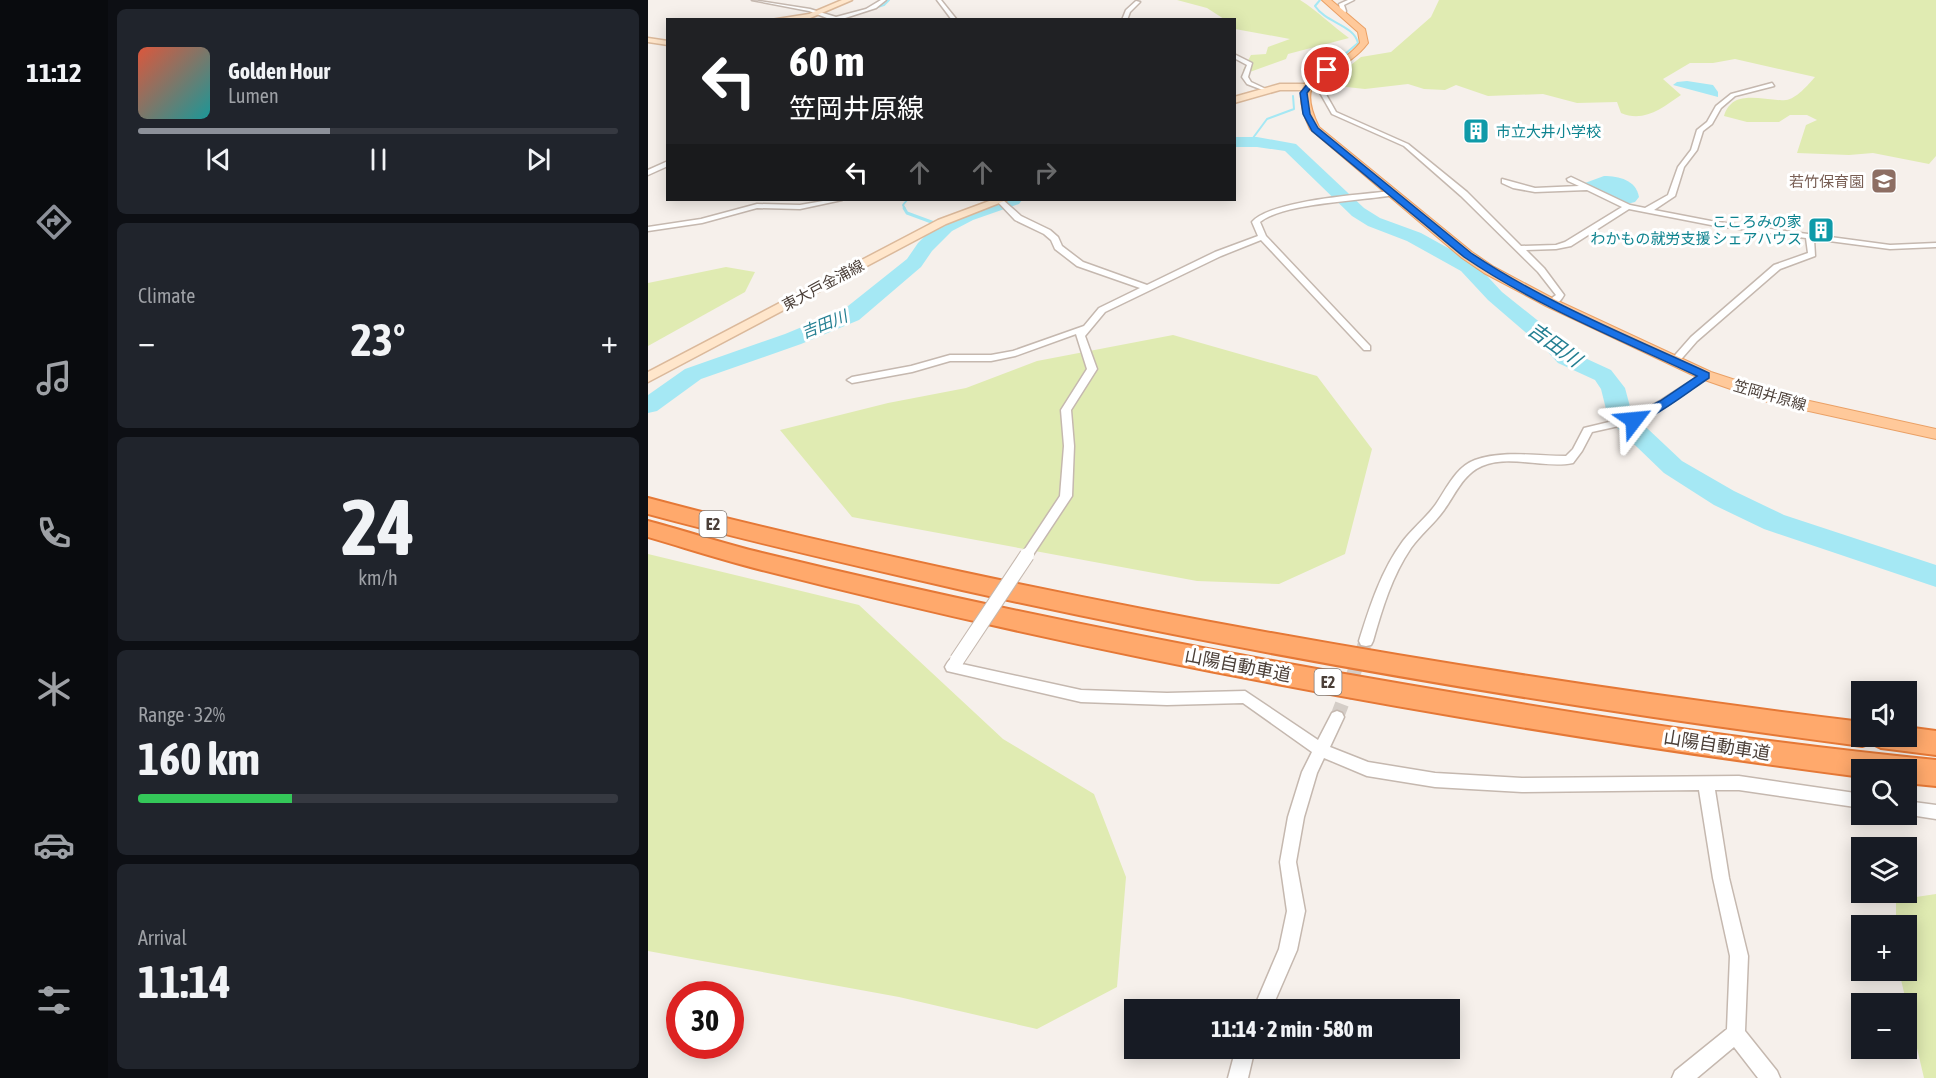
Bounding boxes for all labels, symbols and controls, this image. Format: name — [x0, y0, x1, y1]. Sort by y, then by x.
text: 60 m — [789, 37, 864, 85]
icon: left — [690, 42, 768, 120]
pin — [1301, 44, 1352, 95]
icon: arrive — [1310, 53, 1343, 86]
text: 11:12 — [26, 57, 82, 88]
text: Golden Hour — [228, 58, 330, 84]
text: Lumen — [228, 84, 279, 107]
text: 笠岡井原線 — [789, 93, 924, 124]
building icon: 市立大井小学校 — [1461, 116, 1491, 146]
place label: 市立大井小学校 — [1496, 123, 1601, 140]
icon: previous — [202, 143, 235, 176]
icon: pause — [362, 143, 395, 176]
icon: next — [522, 143, 555, 176]
icon: left — [840, 156, 873, 189]
icon: ahead — [903, 156, 936, 189]
icon: ahead — [966, 156, 999, 189]
icon: right — [1029, 156, 1062, 189]
school or university icon: 若竹保育園 — [1869, 166, 1899, 196]
place label: 若竹保育園 — [1789, 173, 1864, 190]
icon: directions — [33, 201, 75, 243]
place label: こころみの家 わかもの就労支援 シェアハウス — [1591, 213, 1802, 247]
building icon: こころみの家 わかもの就労支援 シェアハウス — [1806, 215, 1836, 245]
street label: 東大戸金浦線 — [779, 256, 867, 314]
text: Climate — [138, 284, 195, 307]
water label: 吉田川 — [798, 306, 851, 341]
text: 23° — [351, 314, 405, 366]
water label: 吉田川 — [1524, 317, 1588, 372]
text: − — [138, 322, 155, 360]
text: + — [601, 322, 618, 360]
icon: music — [33, 357, 75, 399]
street label: 笠岡井原線 — [1732, 376, 1808, 414]
position arrow — [1602, 388, 1666, 452]
text: 24 — [341, 482, 415, 572]
road number: E2 — [700, 511, 726, 537]
icon: phone — [33, 512, 75, 554]
text: km/h — [358, 566, 398, 589]
street label: 山陽自動車道 — [1183, 644, 1293, 686]
icon: climate — [33, 668, 75, 710]
road number: E2 — [1314, 669, 1342, 695]
map controls — [1851, 681, 1917, 1059]
button: sound — [1851, 681, 1917, 747]
text: Range · 32% — [138, 703, 225, 726]
street label: 山陽自動車道 — [1662, 726, 1772, 764]
text: 160 km — [138, 733, 260, 785]
button: search — [1851, 759, 1917, 825]
icon: car — [33, 824, 75, 866]
button: layers — [1851, 837, 1917, 903]
button: + — [1851, 915, 1917, 981]
text: Arrival — [138, 926, 187, 949]
text: 11:14 — [138, 956, 231, 1008]
icon: filters — [33, 979, 75, 1021]
speed limit sign: 30 — [666, 981, 744, 1059]
button: − — [1851, 993, 1917, 1059]
text: 11:14 · 2 min · 580 m — [1211, 1016, 1373, 1042]

